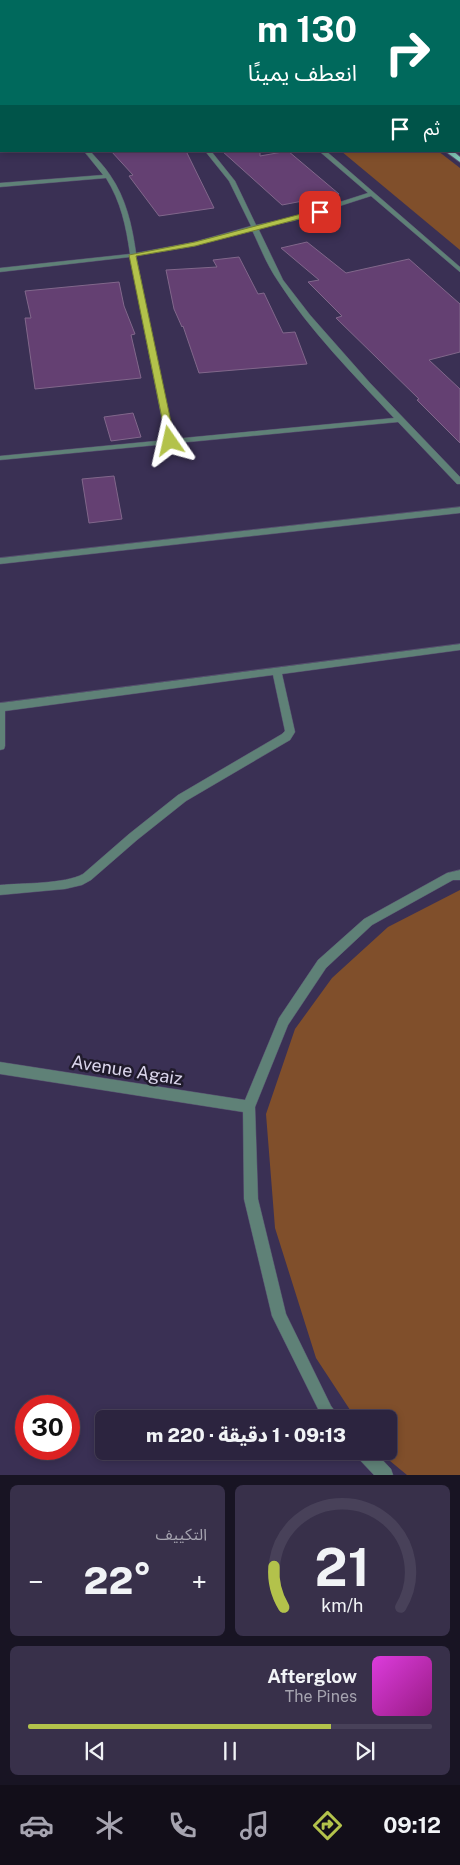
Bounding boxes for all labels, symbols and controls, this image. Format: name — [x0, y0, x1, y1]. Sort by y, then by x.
text: 130 m — [257, 9, 357, 50]
icon: right — [375, 20, 440, 85]
text: انعطف يمينًا — [248, 60, 357, 86]
icon: arrive — [386, 115, 414, 143]
text: ثم — [424, 117, 440, 139]
pin — [299, 191, 341, 233]
icon: arrive — [306, 198, 334, 226]
position arrow — [143, 414, 195, 466]
street label: Avenue Agaiz — [70, 1051, 184, 1089]
speed limit sign: 30 — [15, 1395, 80, 1460]
text: 09:13 · 1 دقيقة · 220 m — [146, 1424, 346, 1446]
text: التكييف — [155, 1525, 207, 1544]
text: 21 — [315, 1537, 370, 1598]
text: 22° — [84, 1558, 151, 1603]
text: − — [28, 1565, 44, 1598]
text: + — [191, 1565, 207, 1598]
text: km/h — [321, 1595, 364, 1616]
text: Afterglow — [267, 1665, 357, 1687]
text: The Pines — [285, 1687, 357, 1706]
icon: previous — [81, 1737, 109, 1765]
icon: pause — [216, 1737, 244, 1765]
icon: next — [351, 1737, 379, 1765]
icon: car — [19, 1808, 54, 1843]
icon: climate — [92, 1808, 127, 1843]
icon: phone — [165, 1808, 200, 1843]
icon: music — [237, 1808, 272, 1843]
icon: directions — [310, 1808, 345, 1843]
text: 09:12 — [383, 1812, 441, 1838]

